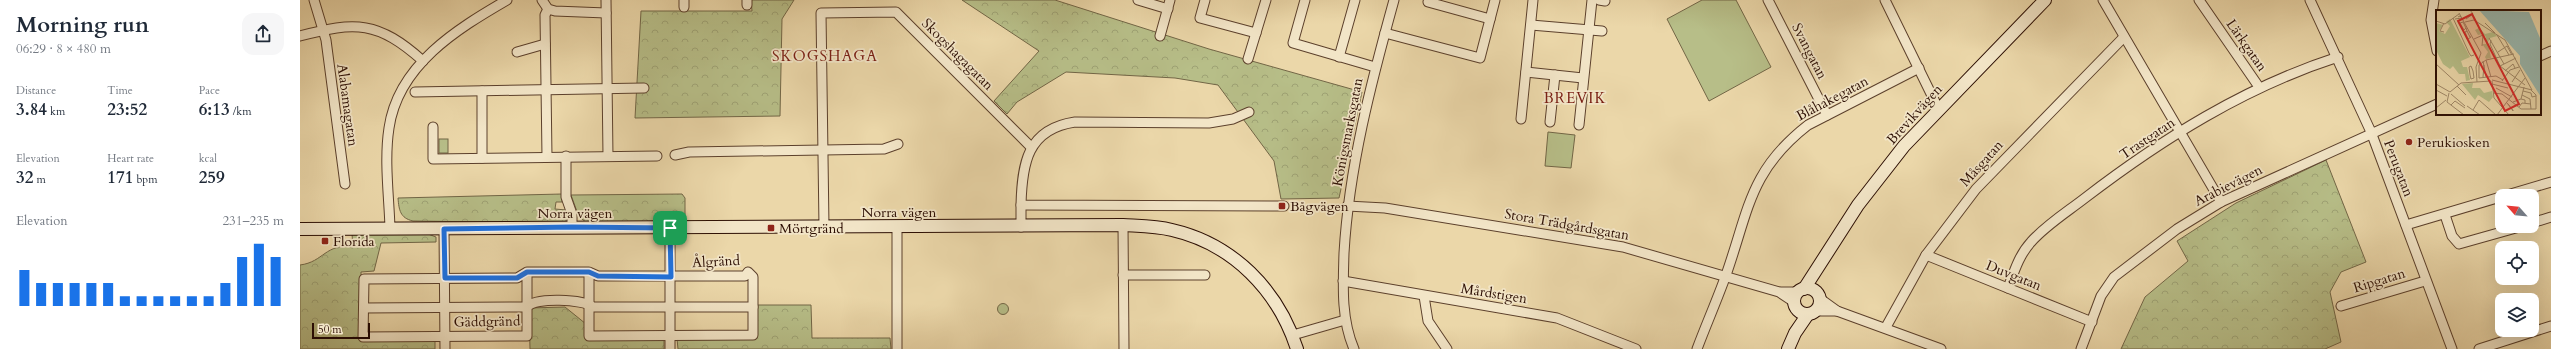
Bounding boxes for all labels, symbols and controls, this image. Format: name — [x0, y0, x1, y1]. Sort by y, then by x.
text: Morning run — [16, 10, 149, 40]
inset map — [2436, 10, 2541, 115]
button: share — [242, 13, 284, 55]
street label: Skogshagagatan — [917, 14, 998, 95]
street label: Lärkgatan — [2222, 15, 2271, 75]
street label: Svangatan — [1787, 20, 1832, 82]
text: 06:29 · 8 × 480 m — [16, 40, 111, 58]
district label: SKOGSHAGA — [772, 46, 878, 66]
street label: Alabamagatan — [332, 62, 363, 148]
street label: Blåhakegatan — [1793, 71, 1872, 125]
street label: Königsmarksgatan — [1328, 76, 1367, 188]
street label: Brevikvägen — [1882, 80, 1947, 149]
text: Distance — [16, 83, 56, 98]
text: Time — [107, 83, 133, 98]
text: Pace — [199, 83, 220, 98]
district label: BREVIK — [1543, 88, 1607, 108]
text: 3.84 — [16, 98, 47, 121]
text: 23:52 — [107, 98, 147, 121]
text: 6:13 — [199, 98, 230, 121]
text: km — [47, 104, 65, 119]
text: /km — [230, 104, 251, 119]
street label: Trastgatan — [2116, 113, 2179, 164]
place label: Perukiosken — [2417, 133, 2490, 152]
street label: Måsgatan — [1955, 136, 2007, 191]
street label: Perugatan — [2379, 137, 2418, 200]
marker: Perukiosken — [2404, 137, 2414, 147]
text: Elevation — [16, 151, 60, 166]
text: Heart rate — [107, 151, 154, 166]
text: kcal — [199, 151, 217, 166]
street label: Arabievägen — [2191, 160, 2266, 211]
text: 32 — [16, 166, 33, 189]
text: 171 — [107, 166, 133, 189]
text: 259 — [199, 166, 225, 189]
text: m — [33, 172, 46, 187]
text: bpm — [133, 172, 157, 187]
north arrow — [2495, 189, 2539, 233]
map controls — [2495, 189, 2539, 337]
place label: Bågvägen — [1290, 197, 1349, 216]
marker: Bågvägen — [1277, 201, 1287, 211]
street label: Norra vägen — [862, 203, 937, 222]
street label: Norra vägen — [538, 204, 613, 223]
street label: Stora Trädgårdsgatan — [1503, 204, 1631, 245]
pin — [653, 211, 687, 245]
text: Elevation — [16, 212, 68, 230]
text: 231–235 m — [222, 212, 284, 230]
icon: arrive — [659, 217, 681, 239]
place label: Mörtgränd — [779, 219, 844, 238]
marker: Mörtgränd — [766, 223, 776, 233]
place label: Florida — [333, 232, 375, 251]
marker: Florida — [320, 236, 330, 246]
button: locate — [2495, 241, 2539, 285]
street label: Ålgränd — [692, 251, 741, 272]
street label: Duvgatan — [1983, 256, 2045, 295]
street label: Ripgatan — [2351, 264, 2408, 297]
street label: Mårdstigen — [1459, 279, 1529, 308]
button: layers — [2495, 293, 2539, 337]
street label: Gäddgränd — [454, 311, 521, 332]
scale bar — [312, 321, 370, 340]
text: 50 m — [318, 322, 342, 337]

